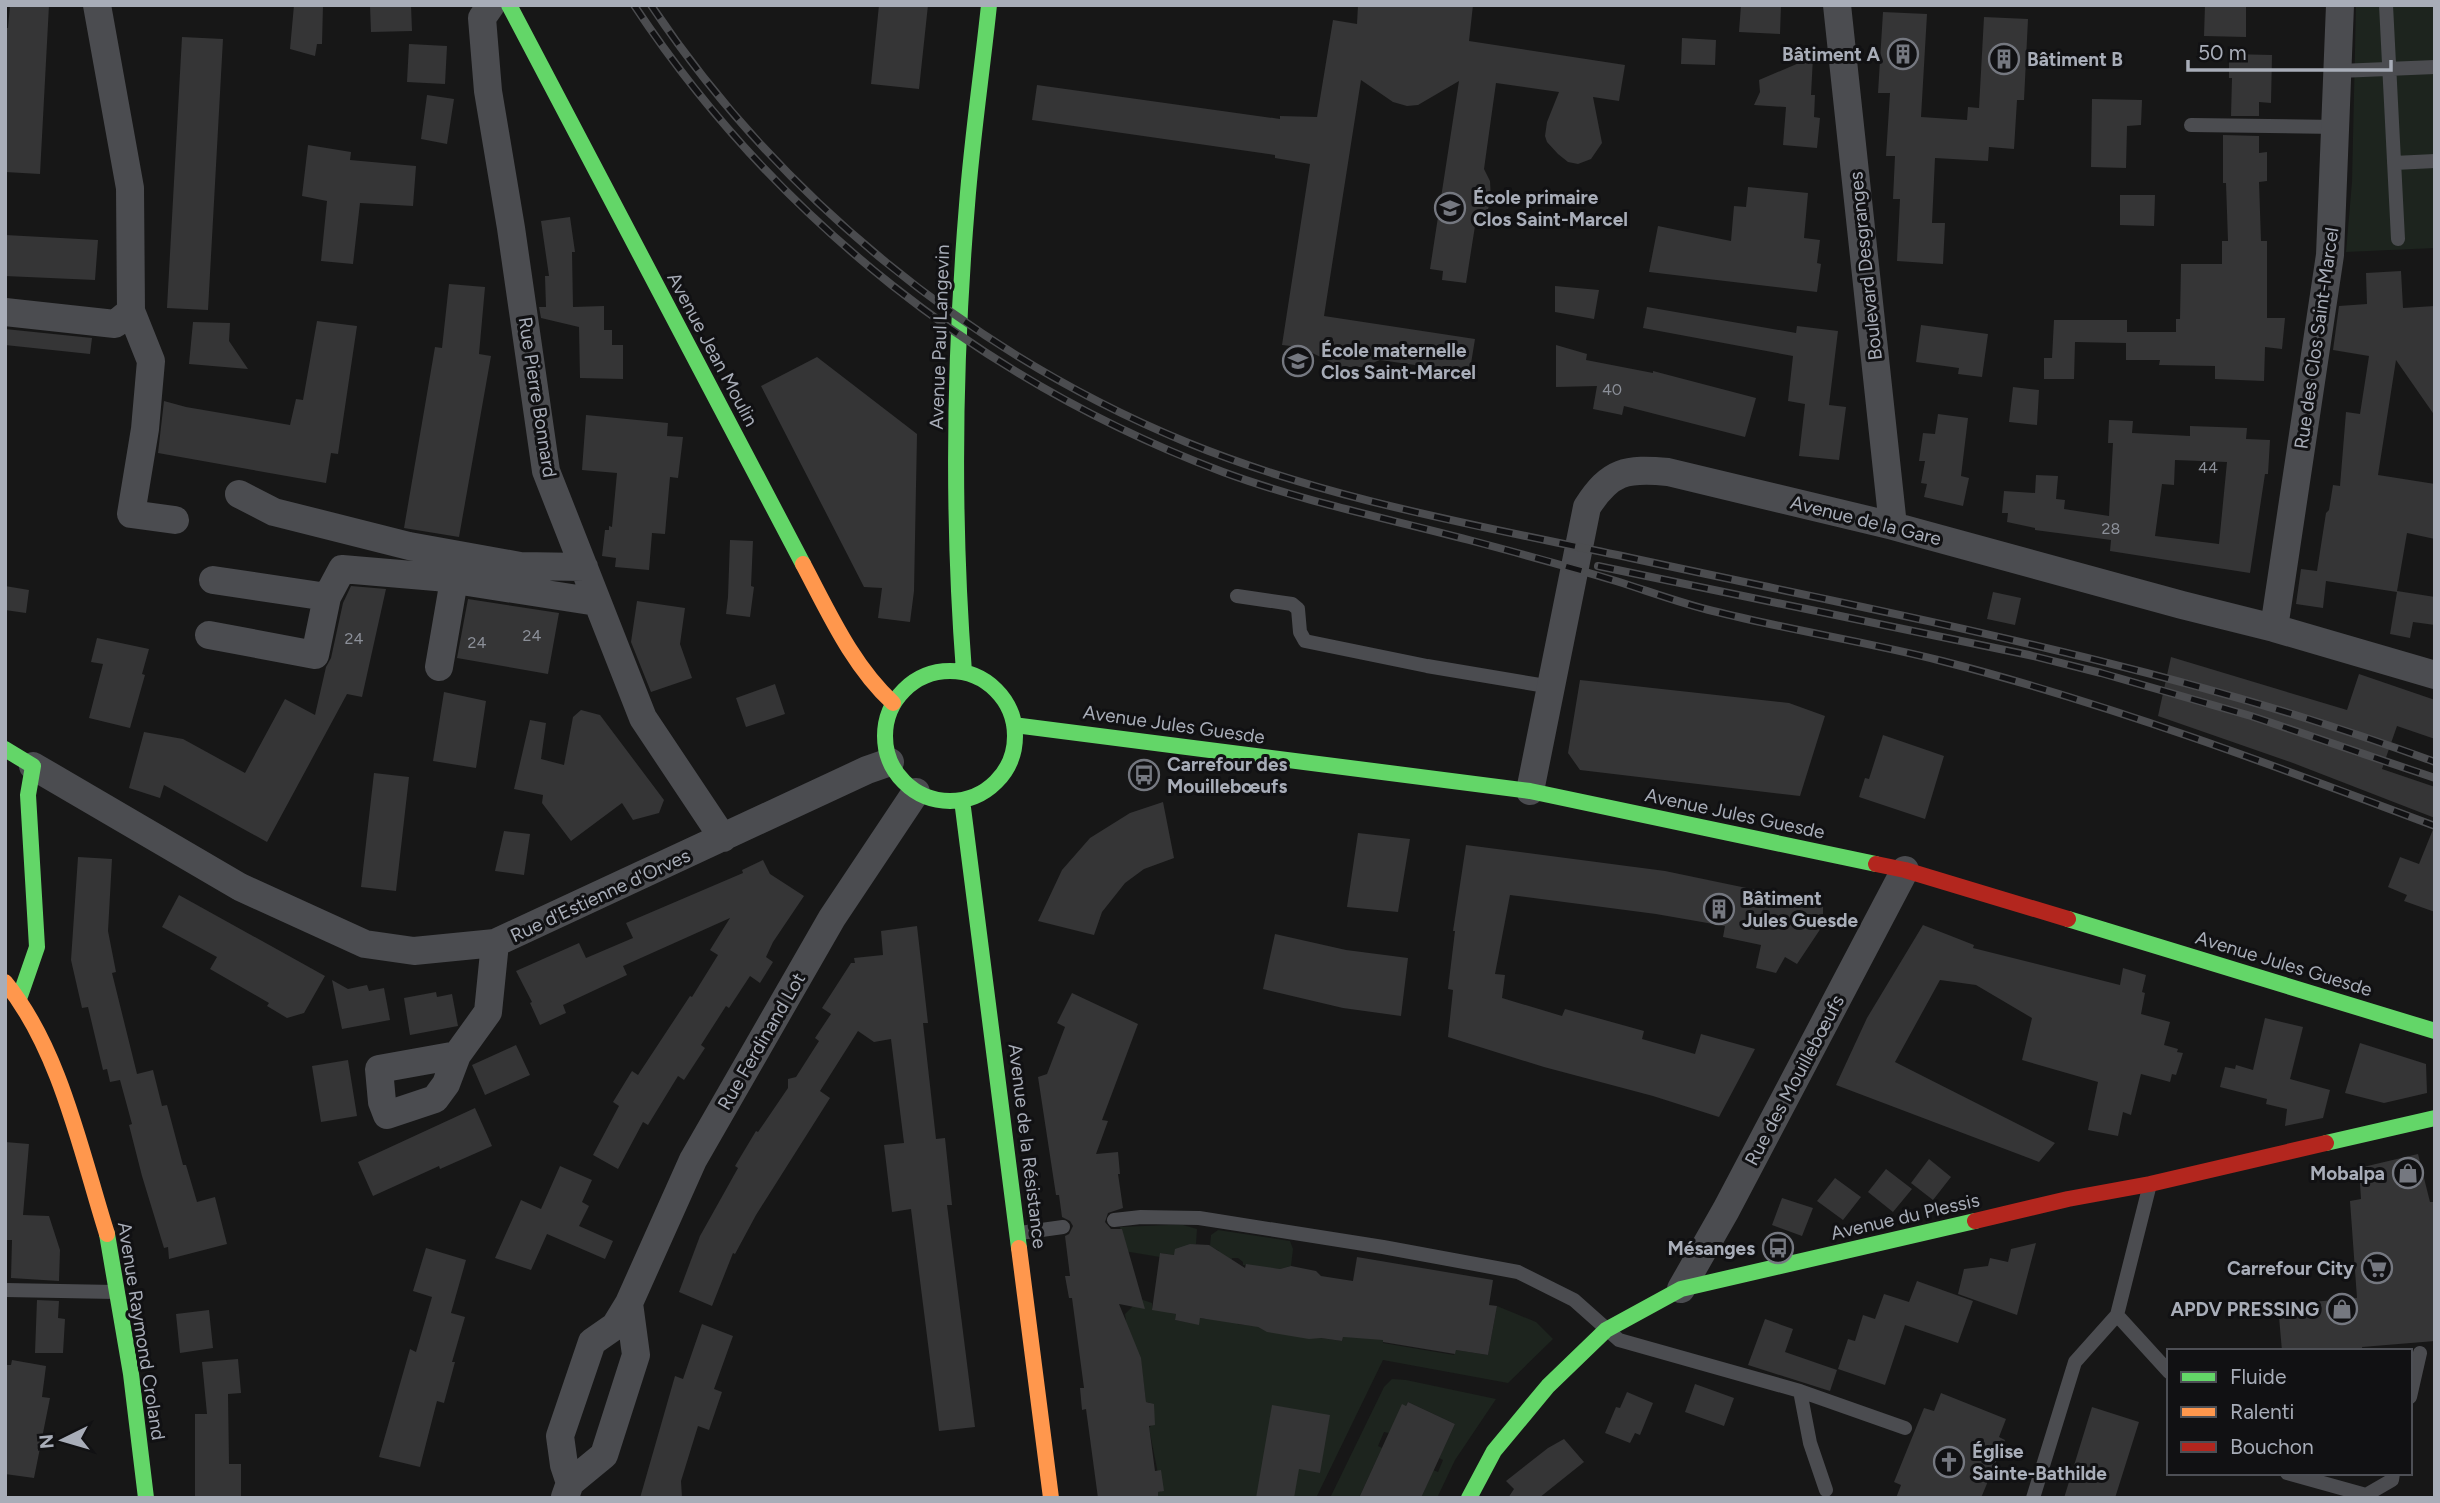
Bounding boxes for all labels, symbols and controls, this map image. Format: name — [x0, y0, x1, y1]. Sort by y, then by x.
scale bar — [2188, 28, 2391, 72]
building icon: Bâtiment A — [1886, 37, 1920, 71]
text: 50 m — [2198, 40, 2247, 65]
building icon: Bâtiment B — [1987, 42, 2021, 76]
place label: Bâtiment A — [1782, 43, 1880, 66]
place label: Bâtiment B — [2027, 48, 2123, 71]
street label: Boulevard Desgranges — [1844, 170, 1887, 361]
place label: École primaire Clos Saint-Marcel — [1473, 186, 1628, 231]
school or university icon: École primaire Clos Saint-Marcel — [1433, 191, 1467, 225]
street label: Rue des Clos Saint-Marcel — [2290, 226, 2343, 450]
street label: Avenue Paul Langevin — [925, 244, 954, 430]
street label: Avenue Jean Moulin — [662, 268, 763, 430]
street label: Rue Pierre Bonnard — [513, 315, 562, 479]
place label: École maternelle Clos Saint-Marcel — [1321, 339, 1476, 384]
school or university icon: École maternelle Clos Saint-Marcel — [1281, 344, 1315, 378]
house number: 40 — [1602, 380, 1622, 399]
house number: 44 — [2198, 458, 2218, 477]
street label: Avenue de la Gare — [1788, 491, 1944, 550]
house number: 28 — [2102, 519, 2120, 538]
house number: 24 — [523, 626, 541, 645]
house number: 24 — [345, 629, 363, 648]
house number: 24 — [468, 633, 486, 652]
street label: Avenue Jules Guesde — [1082, 700, 1266, 749]
place label: Carrefour des Mouillebœufs — [1167, 753, 1288, 798]
bus stop icon: Carrefour des Mouillebœufs — [1127, 758, 1161, 792]
street label: Avenue Jules Guesde — [1643, 783, 1827, 844]
street label: Rue d'Estienne d'Orves — [507, 844, 694, 947]
place label: Bâtiment Jules Guesde — [1742, 887, 1858, 932]
building icon: Bâtiment Jules Guesde — [1702, 892, 1736, 926]
street label: Avenue Jules Guesde — [2193, 926, 2375, 1001]
street label: Rue Ferdinand Lot — [713, 968, 810, 1114]
street label: Rue des Mouillebœufs — [1740, 991, 1849, 1169]
street label: Avenue de la Résistance — [1004, 1042, 1051, 1250]
shop icon: Mobalpa — [2391, 1156, 2425, 1190]
place label: Mobalpa — [2310, 1162, 2385, 1185]
street label: Avenue du Plessis — [1829, 1188, 1982, 1245]
street label: Avenue Raymond Croland — [113, 1220, 170, 1442]
bus stop icon: Mésanges — [1761, 1231, 1795, 1265]
place label: Mésanges — [1668, 1237, 1755, 1260]
supermarket icon: Carrefour City — [2360, 1251, 2394, 1285]
place label: Carrefour City — [2227, 1257, 2354, 1280]
shop icon: APDV PRESSING — [2325, 1292, 2359, 1326]
place label: APDV PRESSING — [2171, 1298, 2319, 1321]
legend — [2167, 1349, 2412, 1475]
text: Fluide — [2230, 1364, 2286, 1389]
text: Ralenti — [2230, 1399, 2294, 1424]
north arrow — [28, 1405, 98, 1475]
text: N — [34, 1433, 59, 1450]
text: Bouchon — [2230, 1434, 2314, 1459]
place label: Église Sainte-Bathilde — [1972, 1440, 2107, 1485]
church icon: Église Sainte-Bathilde — [1932, 1445, 1966, 1479]

